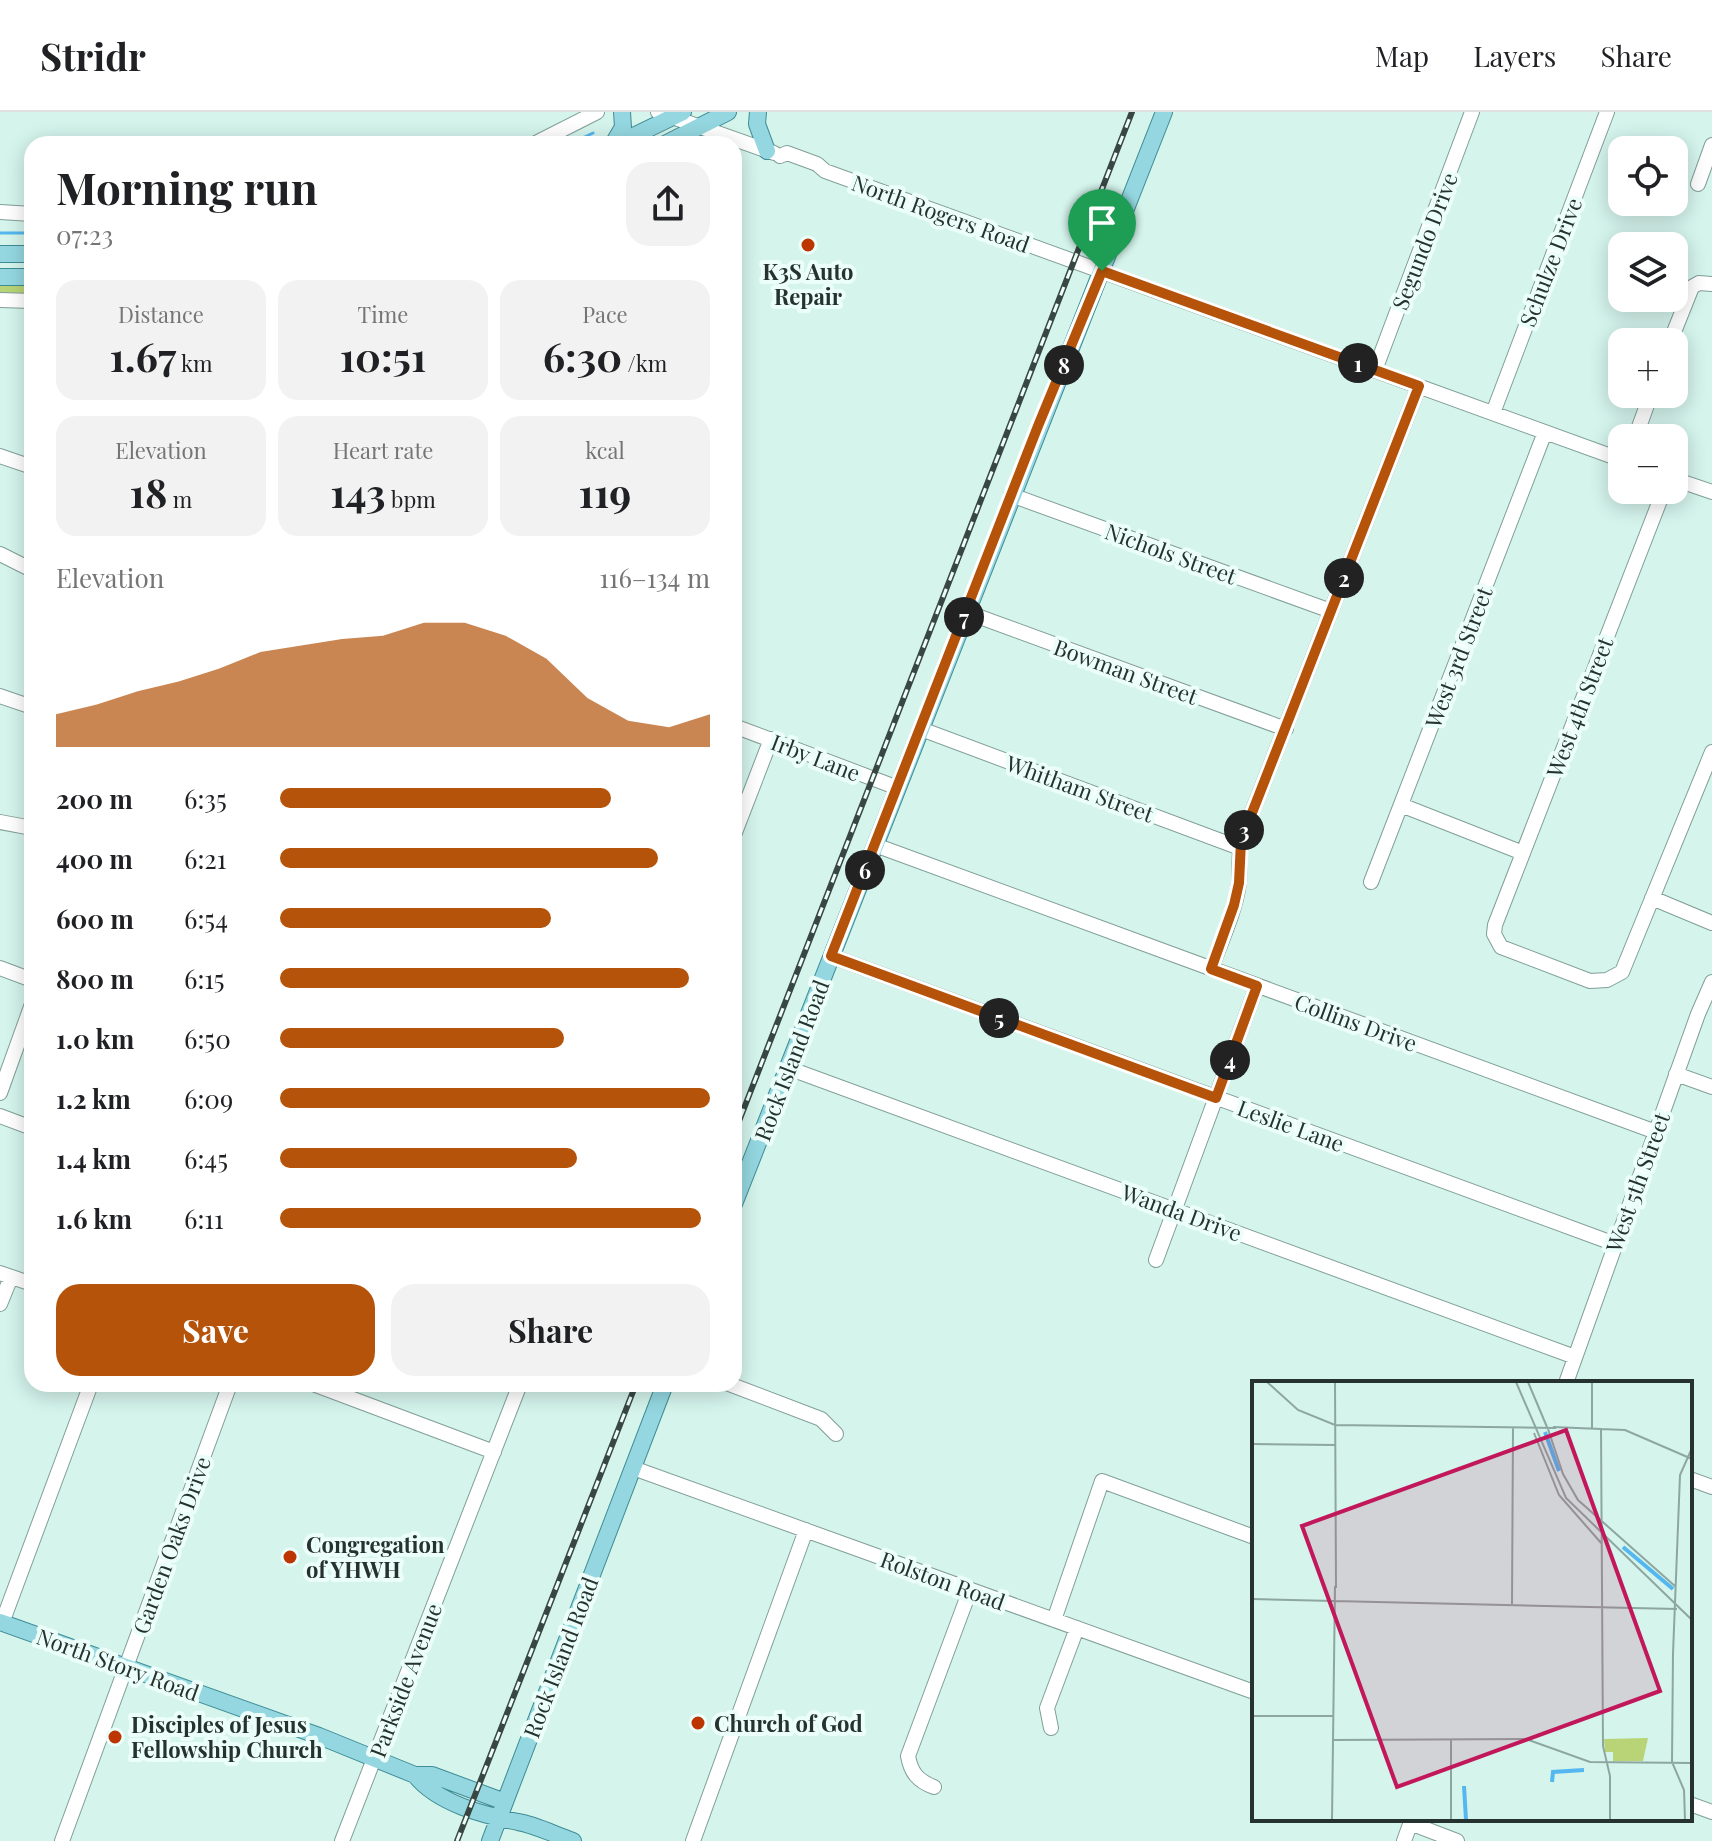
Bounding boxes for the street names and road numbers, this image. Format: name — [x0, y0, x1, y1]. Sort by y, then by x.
street label: North Rogers Road — [848, 167, 1034, 259]
street label: Segundo Drive — [1384, 168, 1464, 314]
street label: Schulze Drive — [1512, 193, 1588, 331]
street label: Nichols Street — [1101, 515, 1242, 591]
street label: West 3rd Street — [1417, 581, 1499, 733]
street label: Bowman Street — [1050, 631, 1203, 711]
street label: West 4th Street — [1538, 631, 1620, 782]
street label: Irby Lane — [767, 726, 865, 788]
street label: Whitham Street — [1001, 747, 1159, 829]
street label: Rock Island Road — [746, 975, 836, 1145]
street label: Collins Drive — [1291, 986, 1421, 1058]
street label: Leslie Lane — [1234, 1092, 1348, 1158]
street label: West 5th Street — [1597, 1107, 1677, 1257]
street label: Wanda Drive — [1117, 1176, 1246, 1248]
street label: Garden Oaks Drive — [125, 1452, 217, 1638]
street label: Rolston Road — [876, 1544, 1010, 1617]
street label: Rock Island Road — [515, 1572, 605, 1742]
street label: Parkside Avenue — [362, 1599, 448, 1761]
street label: North Story Road — [33, 1621, 204, 1707]

